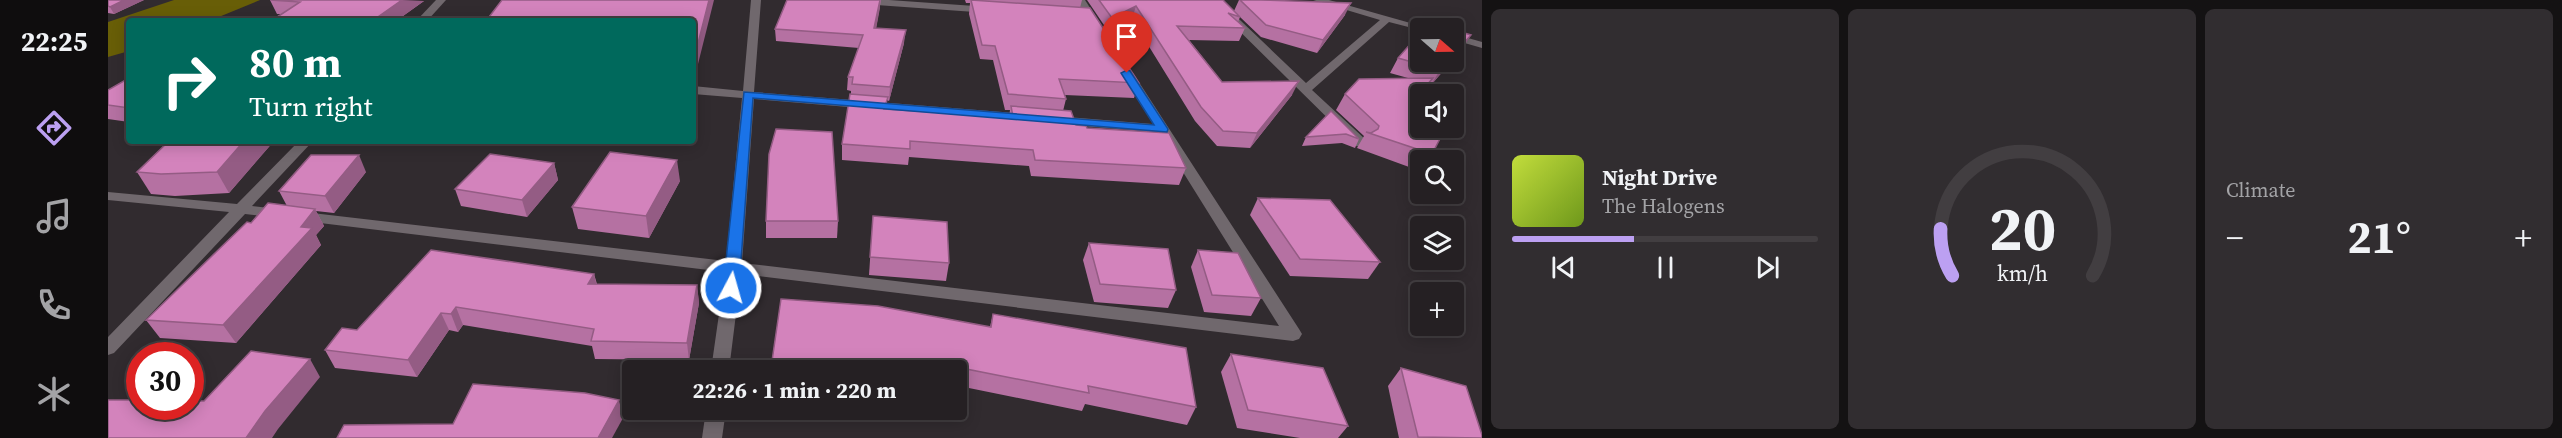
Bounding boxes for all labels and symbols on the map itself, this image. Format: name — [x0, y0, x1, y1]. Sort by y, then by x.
pin — [1101, 11, 1152, 73]
north arrow — [1410, 18, 1464, 72]
position arrow — [699, 256, 763, 320]
speed limit sign: 30 — [126, 342, 204, 420]

